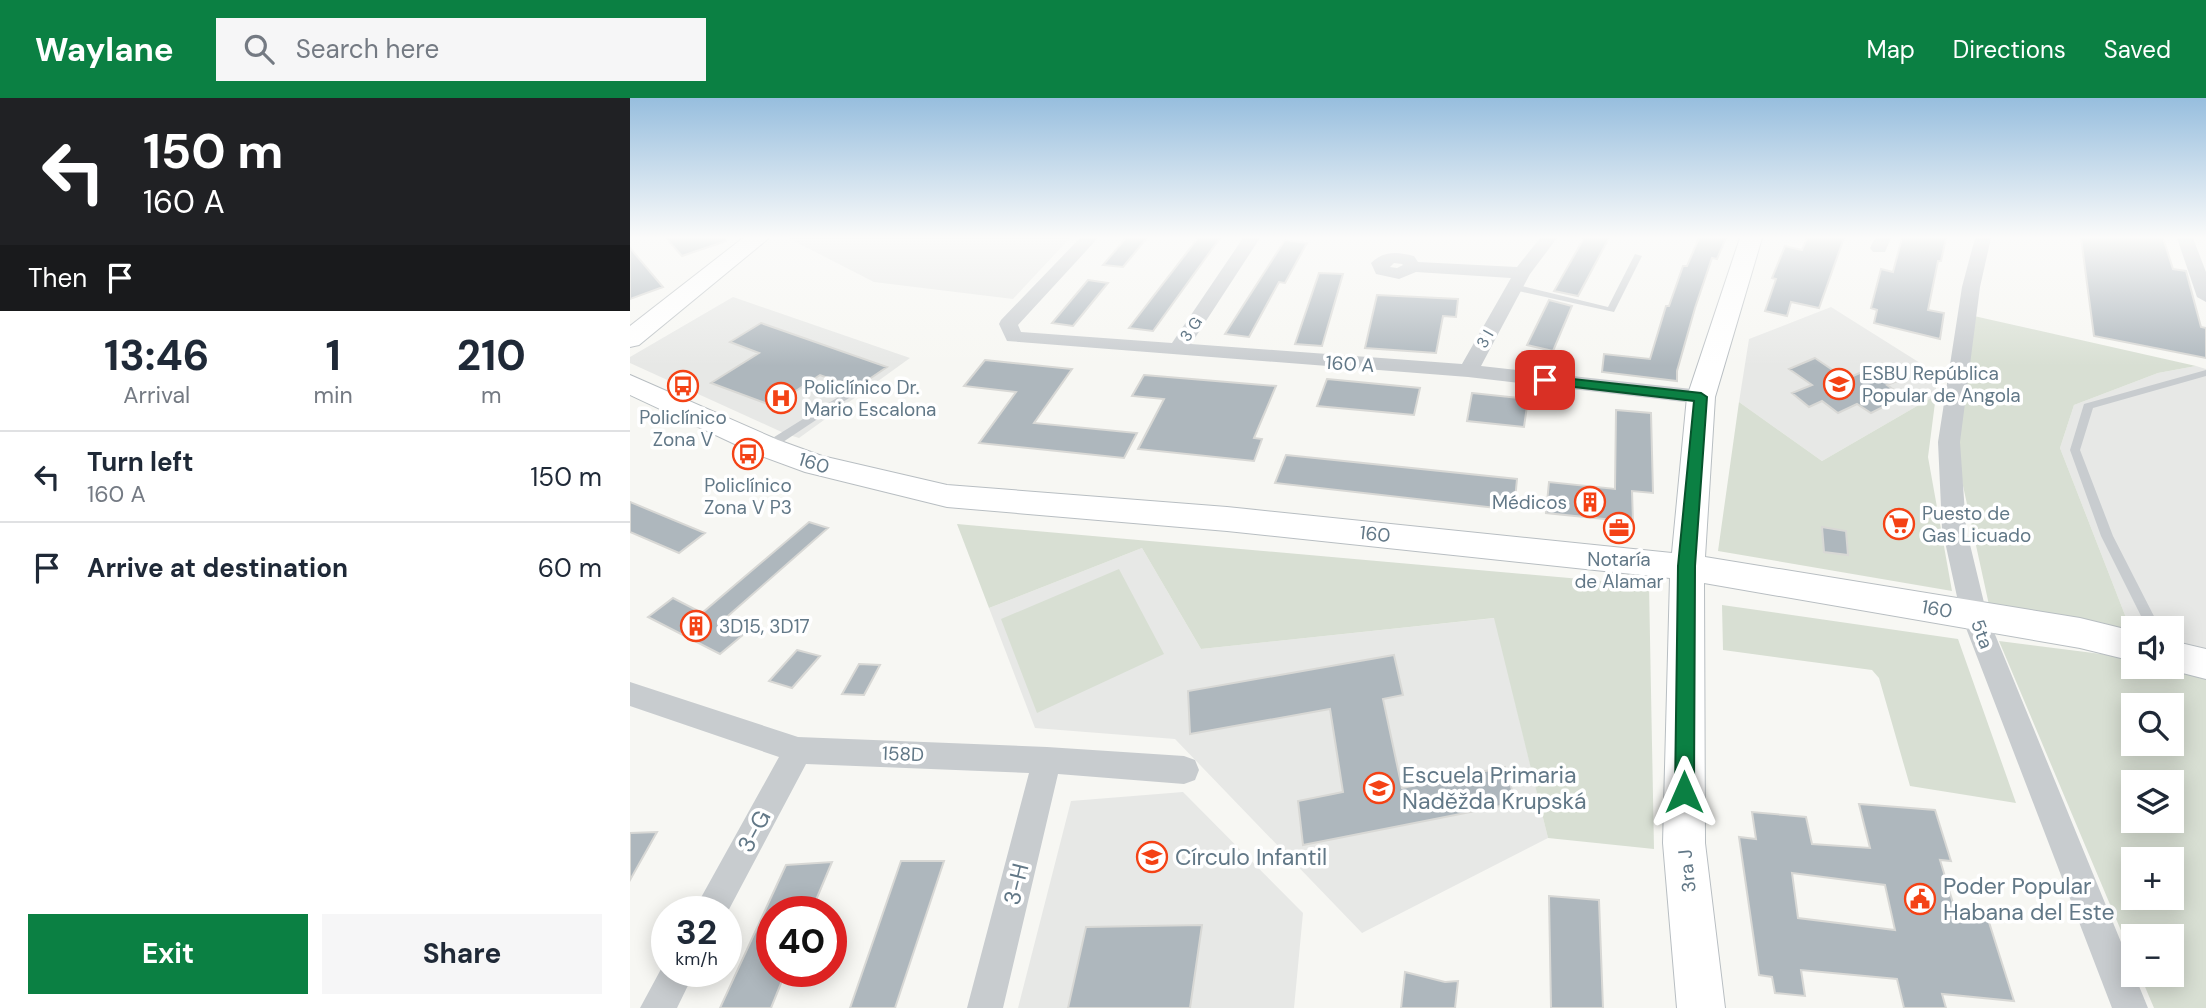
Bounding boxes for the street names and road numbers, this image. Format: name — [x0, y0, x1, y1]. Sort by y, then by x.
street label: 3 G — [1175, 312, 1207, 346]
street label: 3 I — [1472, 326, 1498, 352]
street label: 160 A — [1325, 350, 1375, 378]
street label: 160 — [796, 447, 832, 479]
street label: 160 — [1358, 520, 1392, 548]
street label: 160 — [1920, 594, 1954, 624]
street label: 5ta — [1965, 616, 1999, 652]
street label: 158D — [881, 741, 925, 767]
street label: 3-G — [731, 805, 777, 857]
street label: 3ra J — [1672, 848, 1702, 894]
street label: 3-H — [996, 860, 1036, 908]

